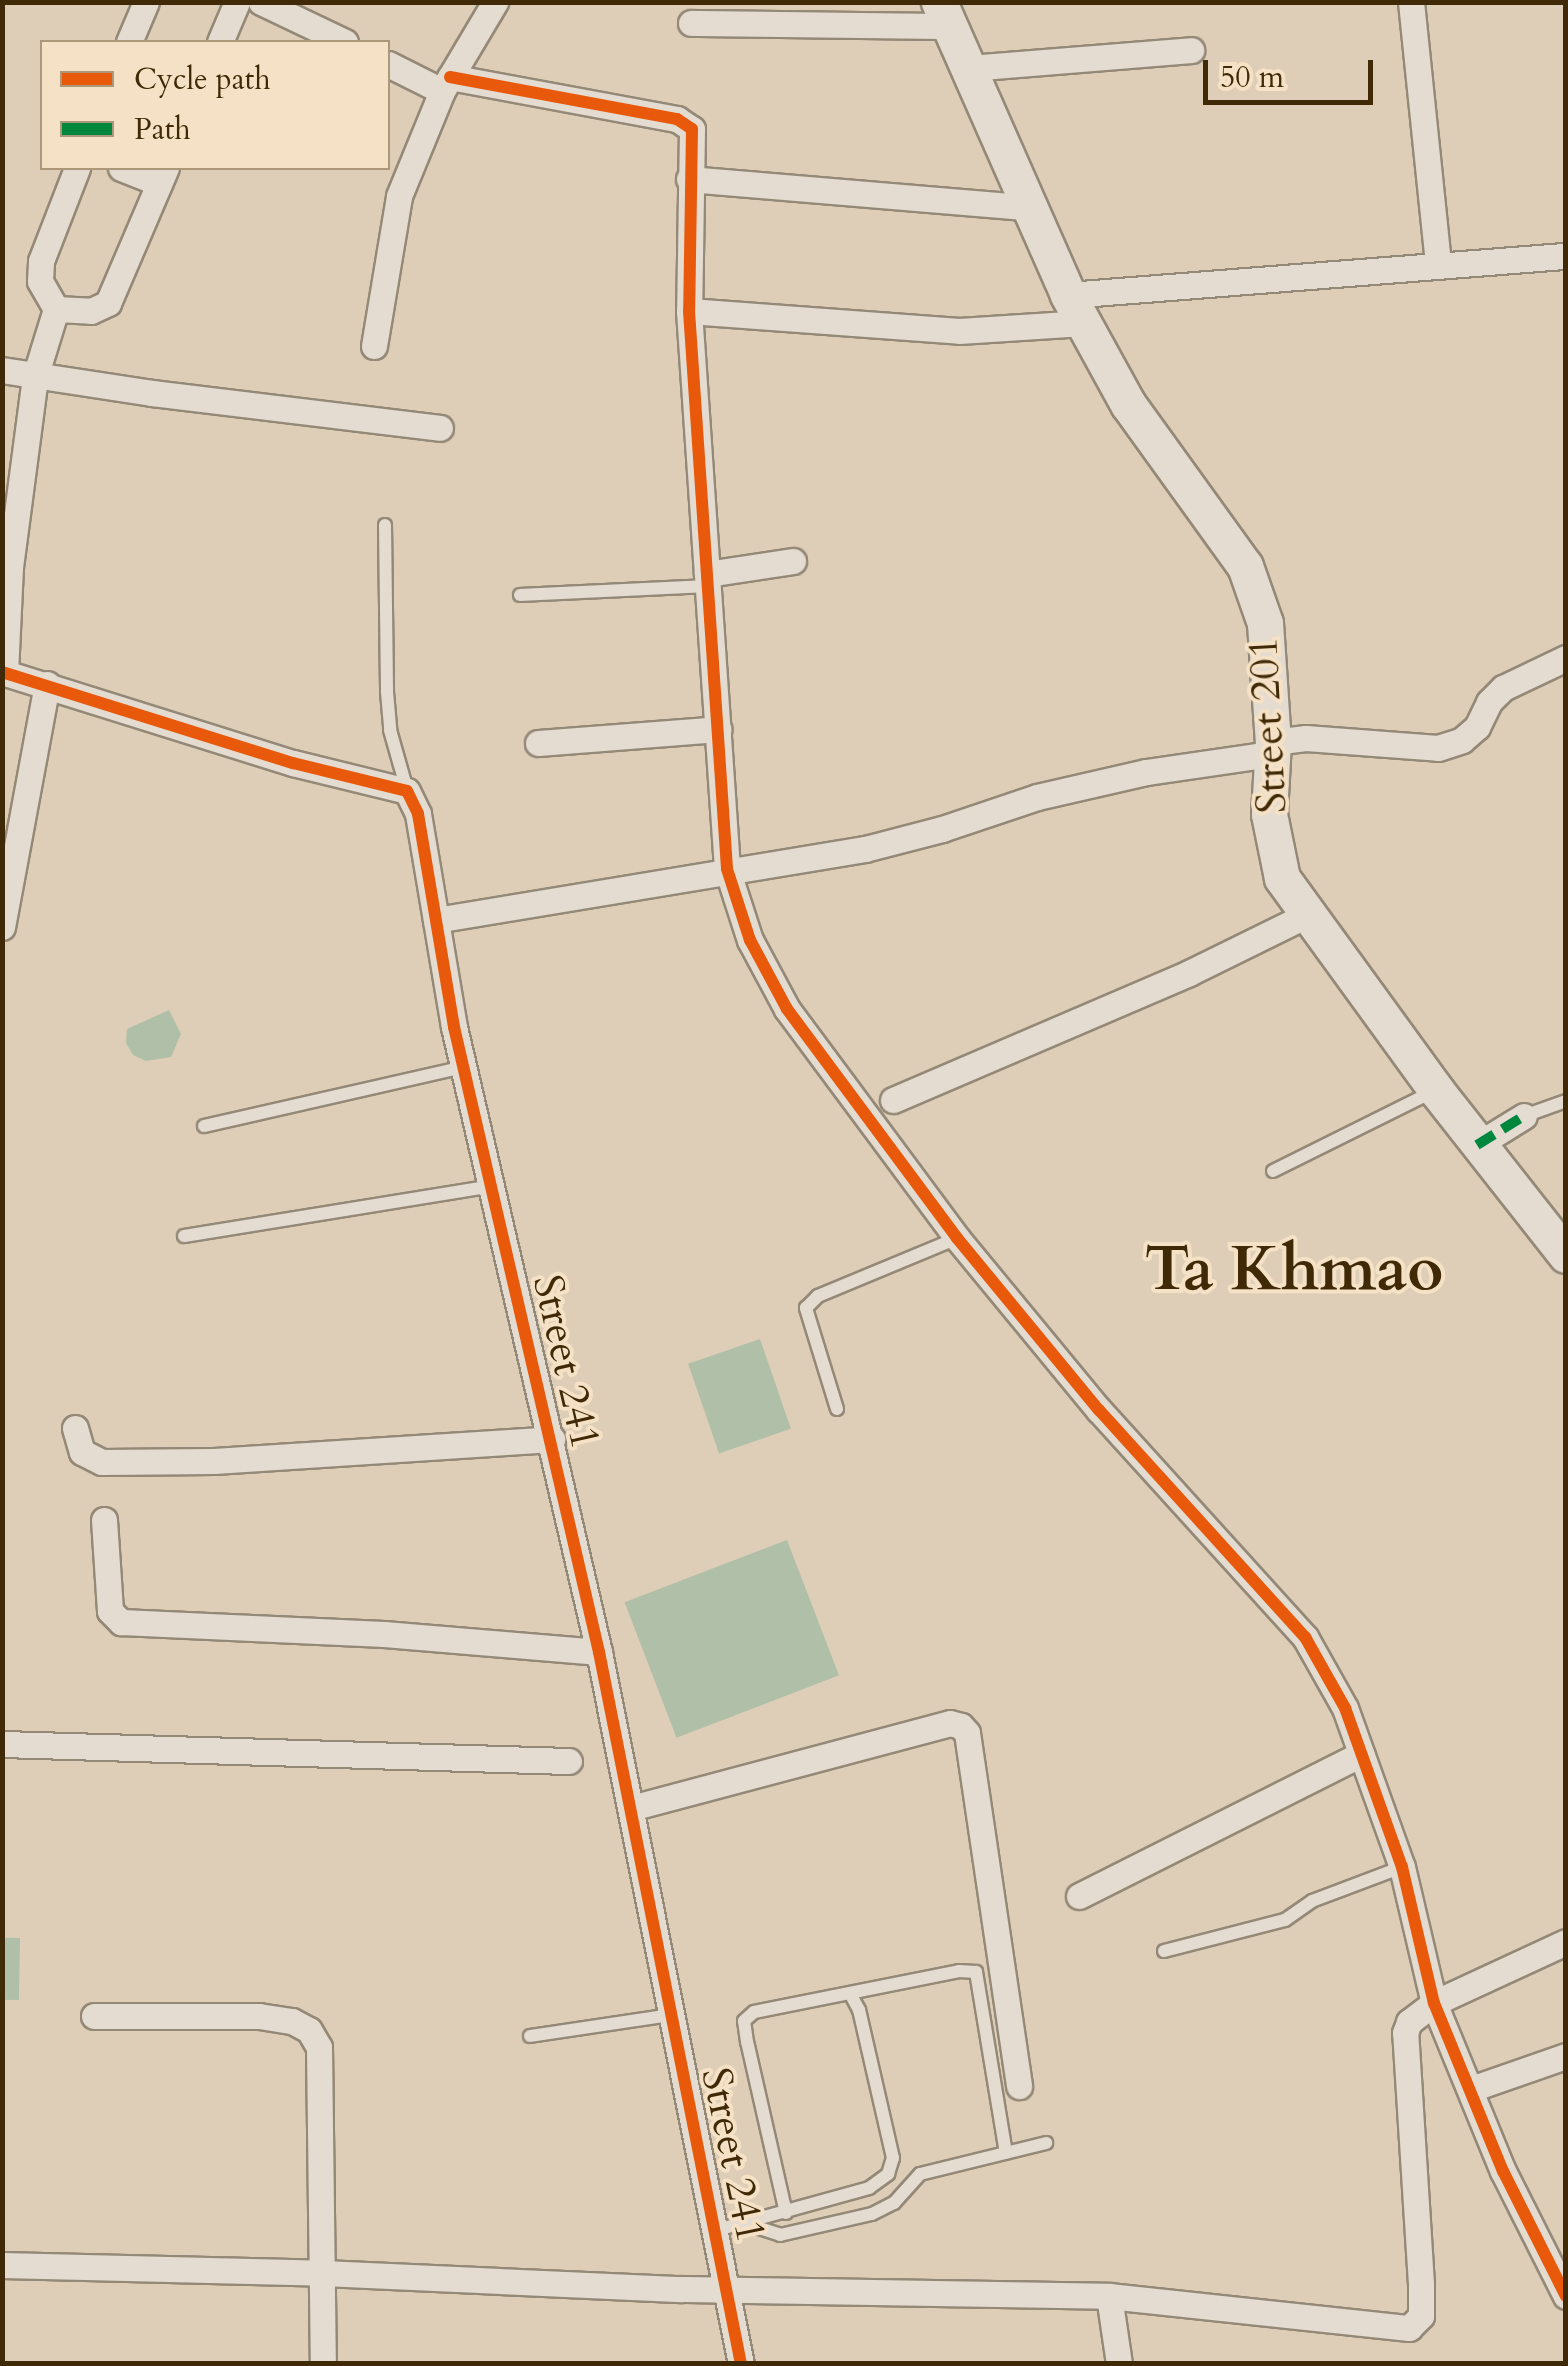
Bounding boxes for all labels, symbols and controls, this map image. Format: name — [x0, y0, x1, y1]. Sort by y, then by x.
legend — [40, 40, 390, 170]
scale bar — [1208, 40, 1378, 102]
text: 50 m — [1220, 57, 1284, 98]
text: Cycle path — [134, 59, 271, 100]
text: Path — [134, 109, 191, 150]
street label: Street 201 — [1238, 635, 1298, 815]
district label: Ta Khmao — [1145, 1234, 1443, 1308]
street label: Street 241 — [522, 1270, 610, 1454]
street label: Street 241 — [690, 2063, 776, 2247]

